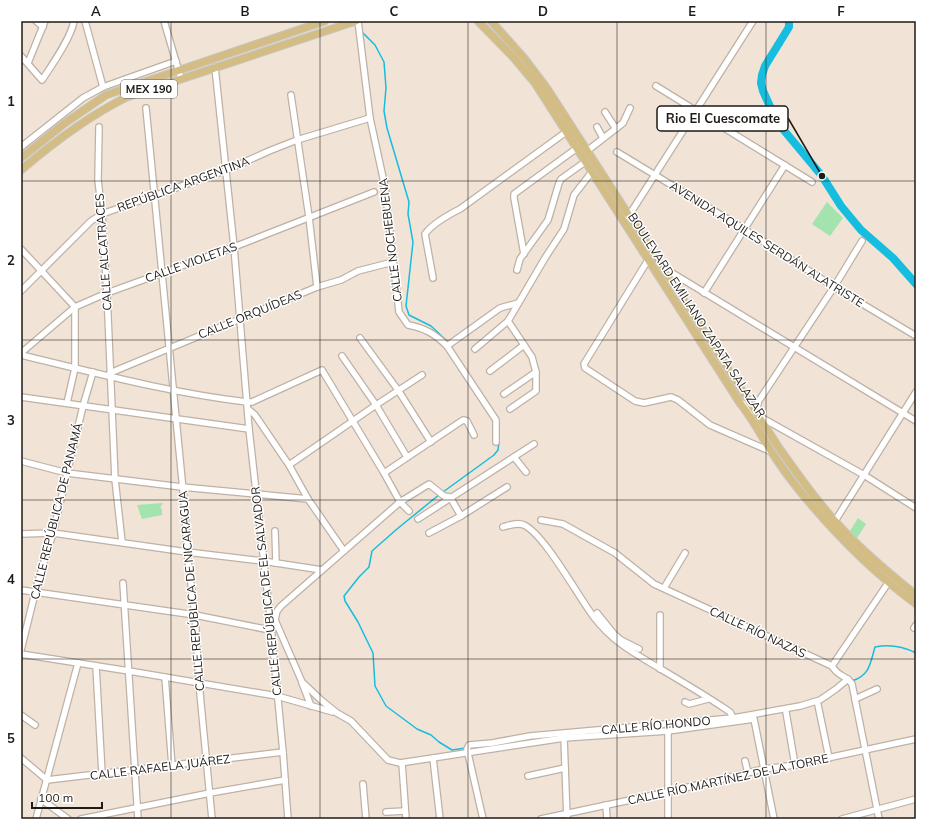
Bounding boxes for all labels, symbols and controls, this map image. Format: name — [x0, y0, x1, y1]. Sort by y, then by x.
text: A — [91, 3, 101, 19]
text: B — [241, 3, 250, 19]
text: C — [390, 3, 399, 19]
text: D — [538, 3, 548, 19]
text: E — [688, 3, 696, 19]
text: F — [837, 3, 845, 19]
road number: MEX 190 — [121, 80, 177, 98]
text: 1 — [7, 93, 15, 109]
callout: Rio El Cuescomate — [657, 106, 788, 131]
text: Rio El Cuescomate — [666, 110, 780, 126]
street label: REPÚBLICA ARGENTINA — [115, 153, 251, 215]
street label: CALLE NOCHEBUENA — [375, 177, 405, 303]
street label: AVENIDA AQUILES SERDÁN ALATRISTE — [667, 178, 867, 310]
street label: CALLE ALCATRACES — [91, 193, 115, 311]
street label: BOULEVARD EMILIANO ZAPATA SALAZAR — [625, 210, 769, 420]
street label: CALLE VIOLETAS — [143, 238, 239, 286]
text: 2 — [7, 252, 15, 268]
street label: CALLE ORQUÍDEAS — [196, 286, 304, 342]
text: 3 — [7, 412, 15, 428]
street label: CALLE REPÚBLICA DE PANAMÁ — [27, 421, 85, 601]
street label: CALLE REPÚBLICA DE EL SALVADOR — [248, 486, 284, 696]
street label: CALLE REPÚBLICA DE NICARAGUA — [175, 490, 207, 692]
text: 4 — [7, 571, 15, 587]
street label: CALLE RÍO NAZAS — [707, 603, 809, 661]
street label: CALLE RÍO HONDO — [601, 713, 711, 737]
text: 5 — [7, 730, 15, 746]
street label: CALLE RÍO MARTÍNEZ DE LA TORRE — [626, 750, 830, 808]
street label: CALLE RAFAELA JUÁREZ — [89, 751, 231, 783]
scale bar — [32, 784, 102, 810]
text: 100 m — [38, 790, 73, 805]

